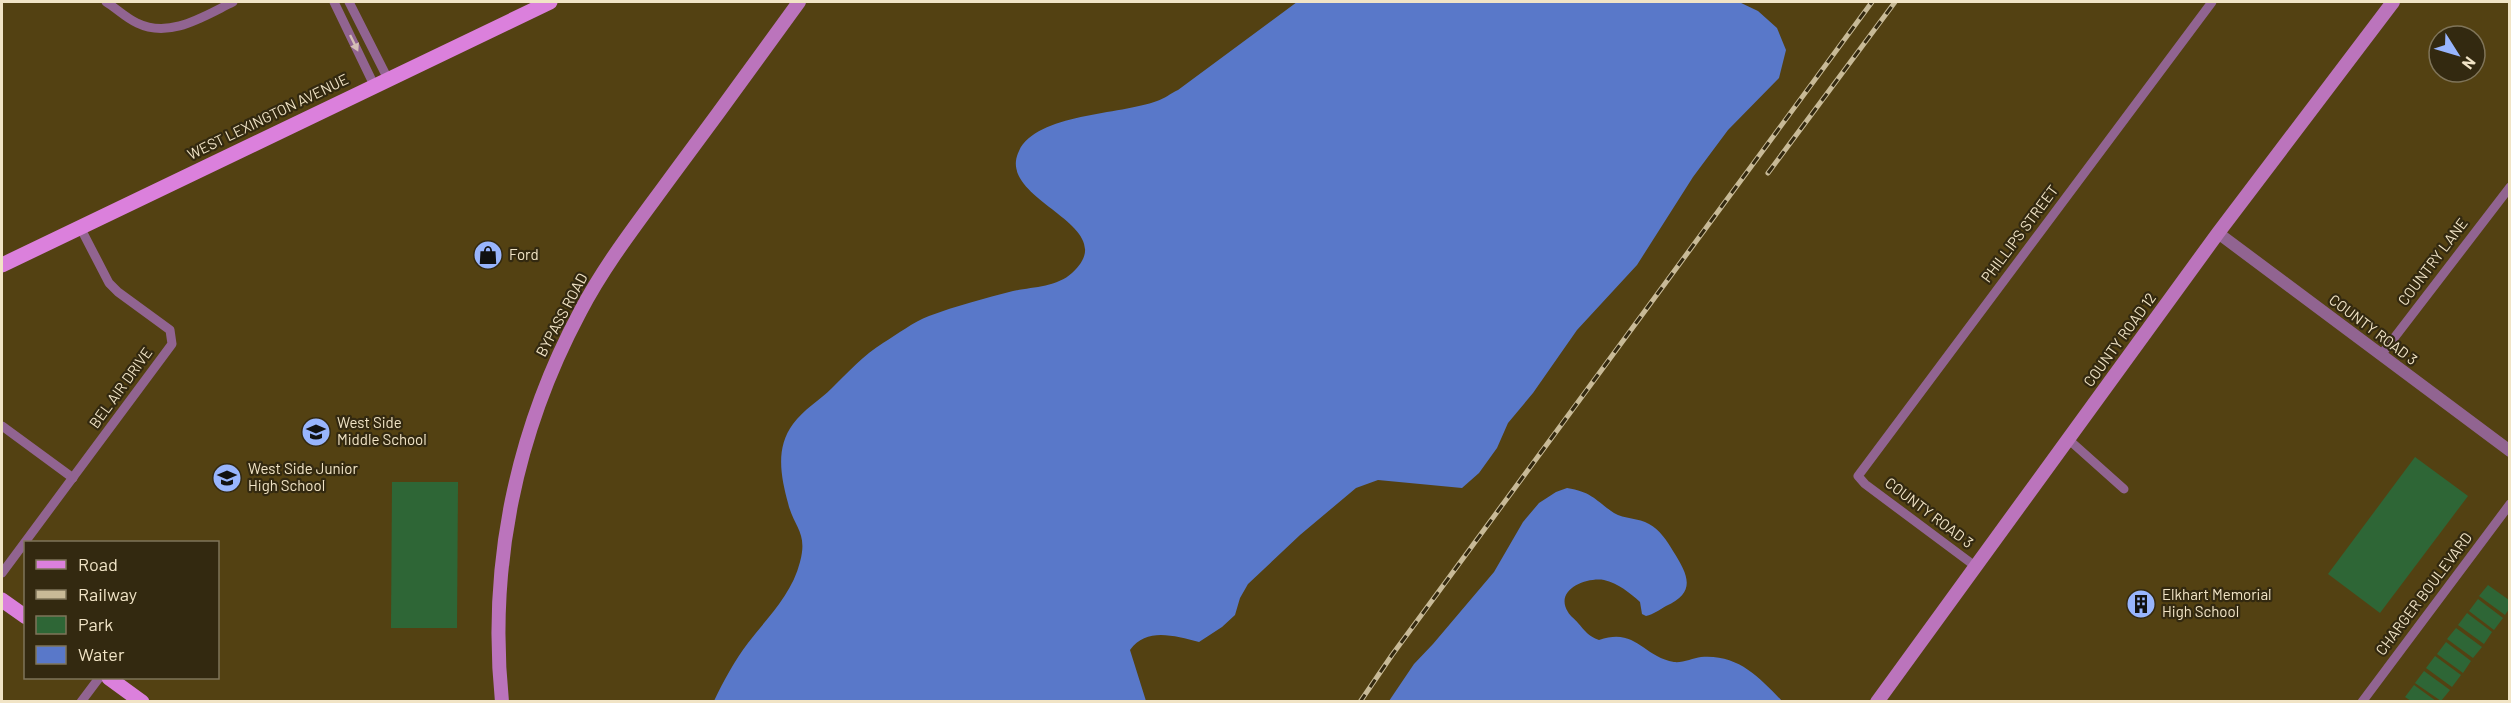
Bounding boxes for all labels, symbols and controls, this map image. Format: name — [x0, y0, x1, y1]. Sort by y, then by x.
north arrow — [2427, 24, 2487, 84]
one-way arrow — [349, 35, 358, 52]
text: N — [2459, 53, 2480, 73]
street label: WEST LEXINGTON AVENUE — [184, 69, 351, 163]
street label: PHILLIPS STREET — [1977, 181, 2062, 286]
street label: COUNTRY LANE — [2394, 214, 2471, 309]
shop icon: Ford — [472, 239, 504, 271]
place label: Ford — [509, 245, 539, 263]
street label: BYPASS ROAD — [532, 270, 591, 359]
street label: COUNTY ROAD 12 — [2079, 289, 2159, 390]
street label: COUNTY ROAD 3 — [2326, 290, 2421, 368]
street label: BEL AIR DRIVE — [85, 344, 155, 431]
place label: West Side Middle School — [337, 413, 427, 448]
school or university icon: West Side Middle School — [300, 416, 332, 448]
place label: West Side Junior High School — [248, 459, 359, 494]
school or university icon: West Side Junior High School — [211, 462, 243, 494]
street label: COUNTY ROAD 3 — [1882, 473, 1977, 551]
street label: CHARGER BOULEVARD — [2371, 528, 2475, 658]
legend — [24, 541, 219, 679]
text: Road — [78, 553, 118, 575]
text: Railway — [78, 583, 137, 605]
place label: Elkhart Memorial High School — [2162, 585, 2272, 620]
building icon: Elkhart Memorial High School — [2125, 588, 2157, 620]
text: Park — [78, 613, 113, 635]
text: Water — [78, 643, 125, 665]

